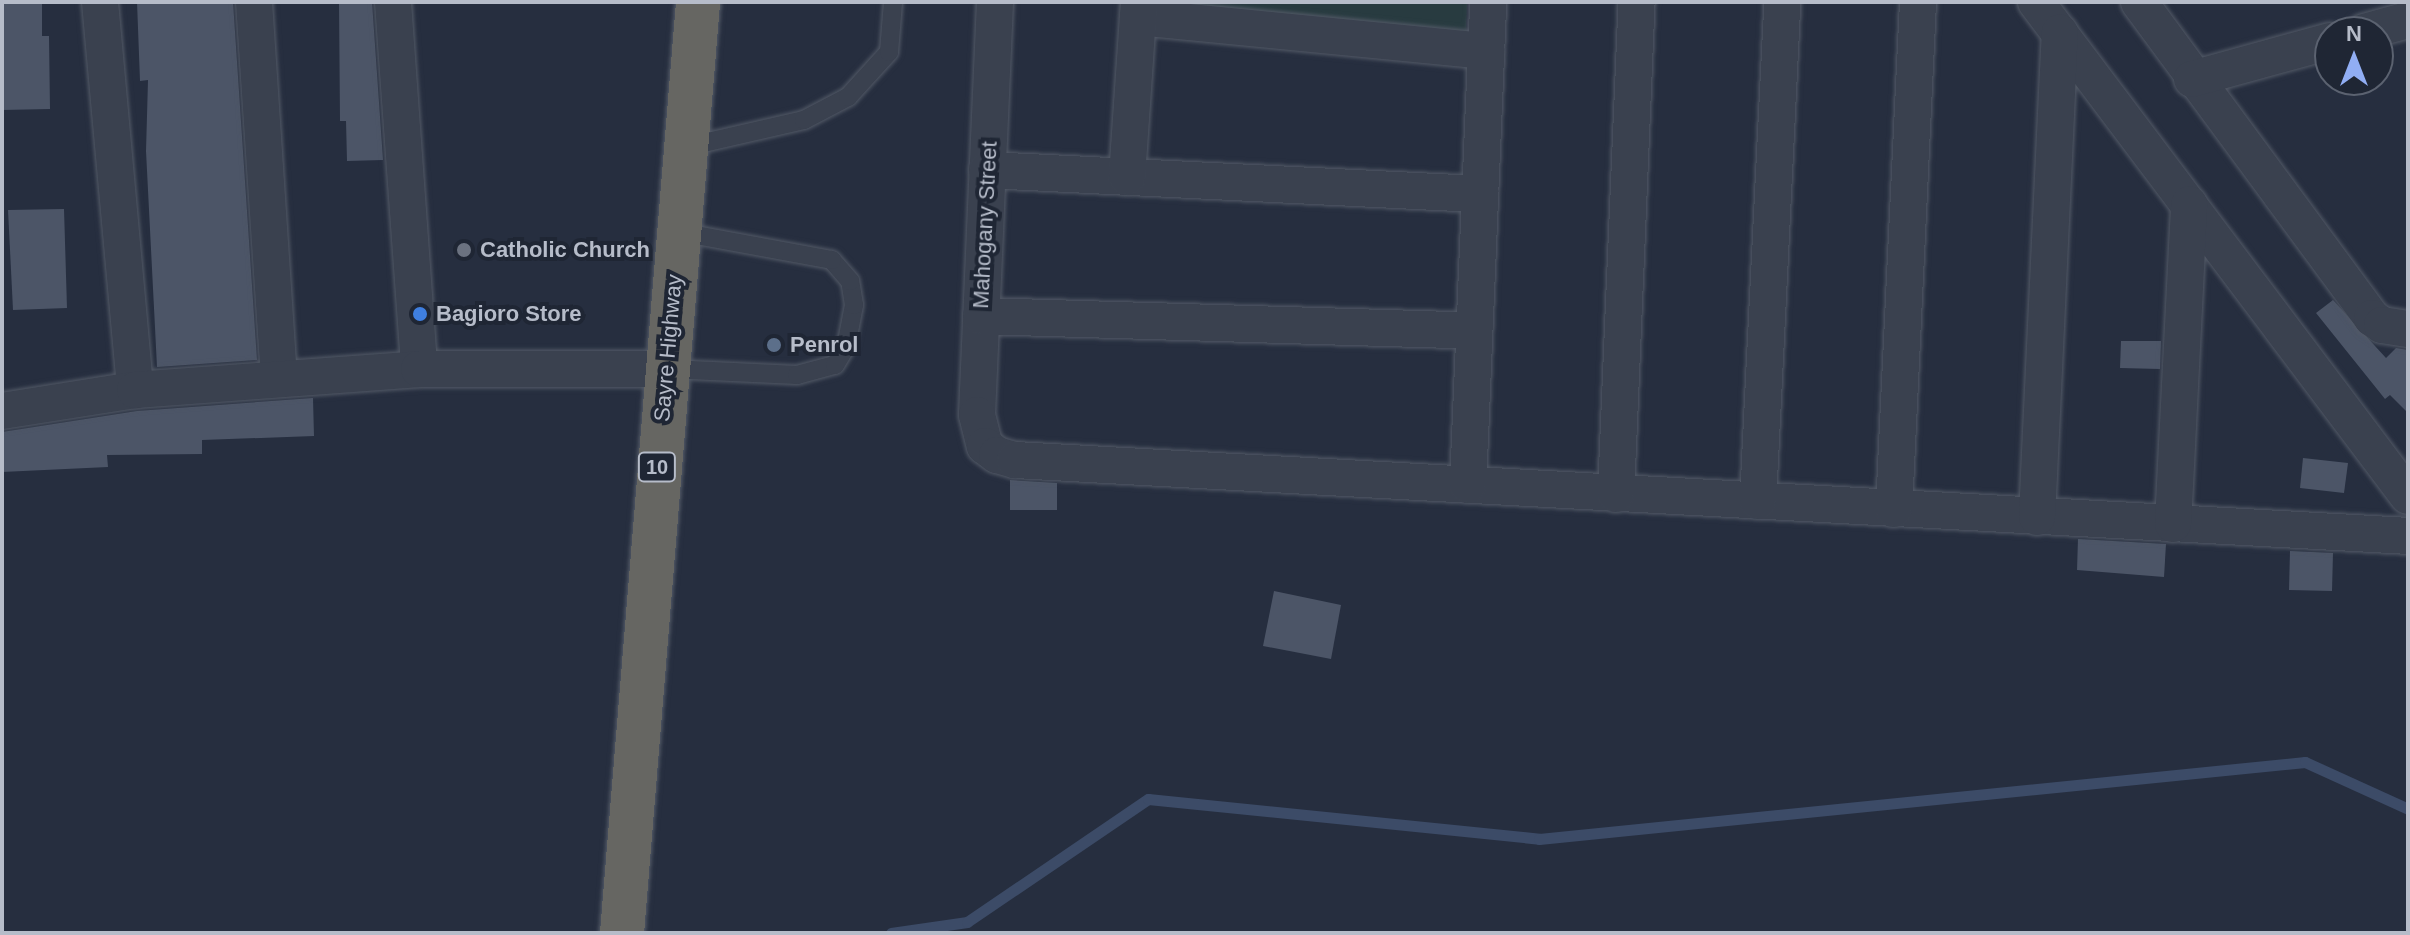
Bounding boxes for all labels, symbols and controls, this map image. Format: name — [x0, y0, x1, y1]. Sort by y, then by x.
north arrow — [2314, 16, 2394, 96]
text: N — [2346, 21, 2362, 46]
street label: Mahogany Street — [967, 141, 1003, 309]
place label: Catholic Church — [480, 237, 650, 263]
marker: Catholic Church — [455, 241, 473, 259]
street label: Sayre Highway — [648, 273, 688, 423]
place label: Bagioro Store — [436, 301, 581, 327]
marker: Bagioro Store — [411, 305, 429, 323]
place label: Penrol — [790, 332, 858, 358]
marker: Penrol — [765, 336, 783, 354]
road number: 10 — [637, 451, 677, 483]

